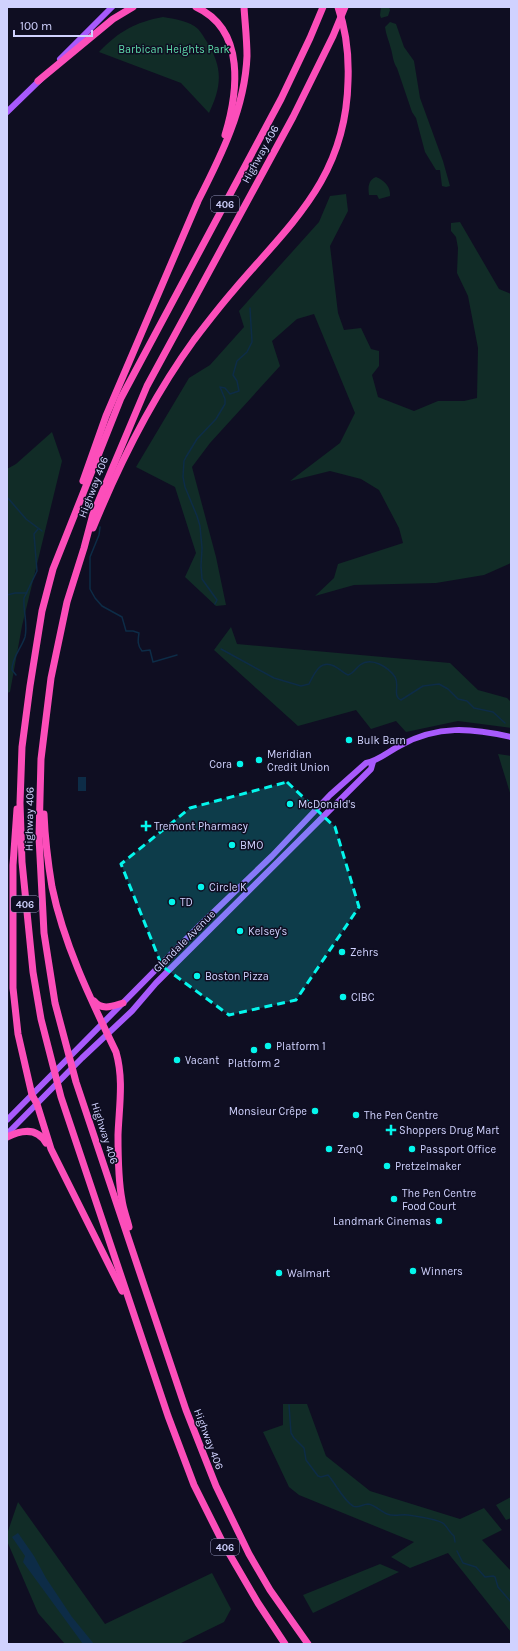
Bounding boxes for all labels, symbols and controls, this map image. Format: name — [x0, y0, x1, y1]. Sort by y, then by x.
scale bar — [14, 12, 92, 38]
text: 100 m — [20, 19, 52, 33]
park label: Barbican Heights Park — [118, 43, 230, 56]
street label: Highway 406 — [239, 123, 282, 185]
road number: 406 — [211, 196, 239, 212]
street label: Highway 406 — [76, 455, 111, 519]
place label: Bulk Barn — [357, 734, 406, 747]
marker: Bulk Barn — [344, 735, 354, 745]
place label: Meridian Credit Union — [267, 748, 330, 774]
marker: Meridian Credit Union — [254, 755, 264, 765]
place label: Cora — [209, 758, 232, 771]
marker: Cora — [235, 759, 245, 769]
street label: Highway 406 — [22, 787, 37, 851]
place label: McDonald's — [298, 798, 356, 811]
marker: McDonald's — [285, 799, 295, 809]
place label: Tremont Pharmacy — [154, 820, 248, 833]
marker: Tremont Pharmacy — [141, 821, 151, 831]
place label: BMO — [240, 839, 263, 852]
marker: BMO — [227, 840, 237, 850]
place label: Circle K — [209, 881, 247, 894]
marker: Circle K — [196, 882, 206, 892]
road number: 406 — [11, 896, 39, 912]
place label: TD — [180, 896, 193, 909]
marker: TD — [167, 897, 177, 907]
street label: Glendale Avenue — [151, 907, 218, 975]
place label: Kelsey's — [248, 925, 287, 938]
marker: Kelsey's — [235, 926, 245, 936]
place label: Zehrs — [350, 946, 379, 959]
marker: Zehrs — [337, 947, 347, 957]
place label: Boston Pizza — [205, 970, 269, 983]
marker: Boston Pizza — [192, 971, 202, 981]
place label: CIBC — [351, 991, 375, 1004]
marker: CIBC — [338, 992, 348, 1002]
place label: Platform 1 — [276, 1040, 326, 1053]
marker: Platform 1 — [263, 1041, 273, 1051]
marker: Platform 2 — [249, 1045, 259, 1055]
place label: Vacant — [185, 1054, 219, 1067]
marker: Vacant — [172, 1055, 182, 1065]
place label: Platform 2 — [228, 1057, 280, 1070]
street label: Highway 406 — [88, 1101, 121, 1166]
place label: Monsieur Crêpe — [229, 1105, 307, 1118]
marker: Monsieur Crêpe — [310, 1106, 320, 1116]
place label: The Pen Centre — [364, 1109, 439, 1122]
marker: The Pen Centre — [351, 1110, 361, 1120]
place label: Shoppers Drug Mart — [399, 1124, 499, 1137]
marker: Shoppers Drug Mart — [386, 1125, 396, 1135]
place label: ZenQ — [337, 1143, 363, 1156]
place label: Passport Office — [420, 1143, 496, 1156]
marker: ZenQ — [324, 1144, 334, 1154]
marker: Passport Office — [407, 1144, 417, 1154]
place label: Pretzelmaker — [395, 1160, 461, 1173]
marker: Pretzelmaker — [382, 1161, 392, 1171]
place label: The Pen Centre Food Court — [402, 1187, 477, 1213]
marker: The Pen Centre Food Court — [389, 1194, 399, 1204]
place label: Landmark Cinemas — [333, 1215, 431, 1228]
marker: Landmark Cinemas — [434, 1216, 444, 1226]
place label: Winners — [421, 1265, 463, 1278]
marker: Winners — [408, 1266, 418, 1276]
place label: Walmart — [287, 1267, 330, 1280]
marker: Walmart — [274, 1268, 284, 1278]
street label: Highway 406 — [191, 1407, 226, 1471]
road number: 406 — [211, 1539, 239, 1555]

